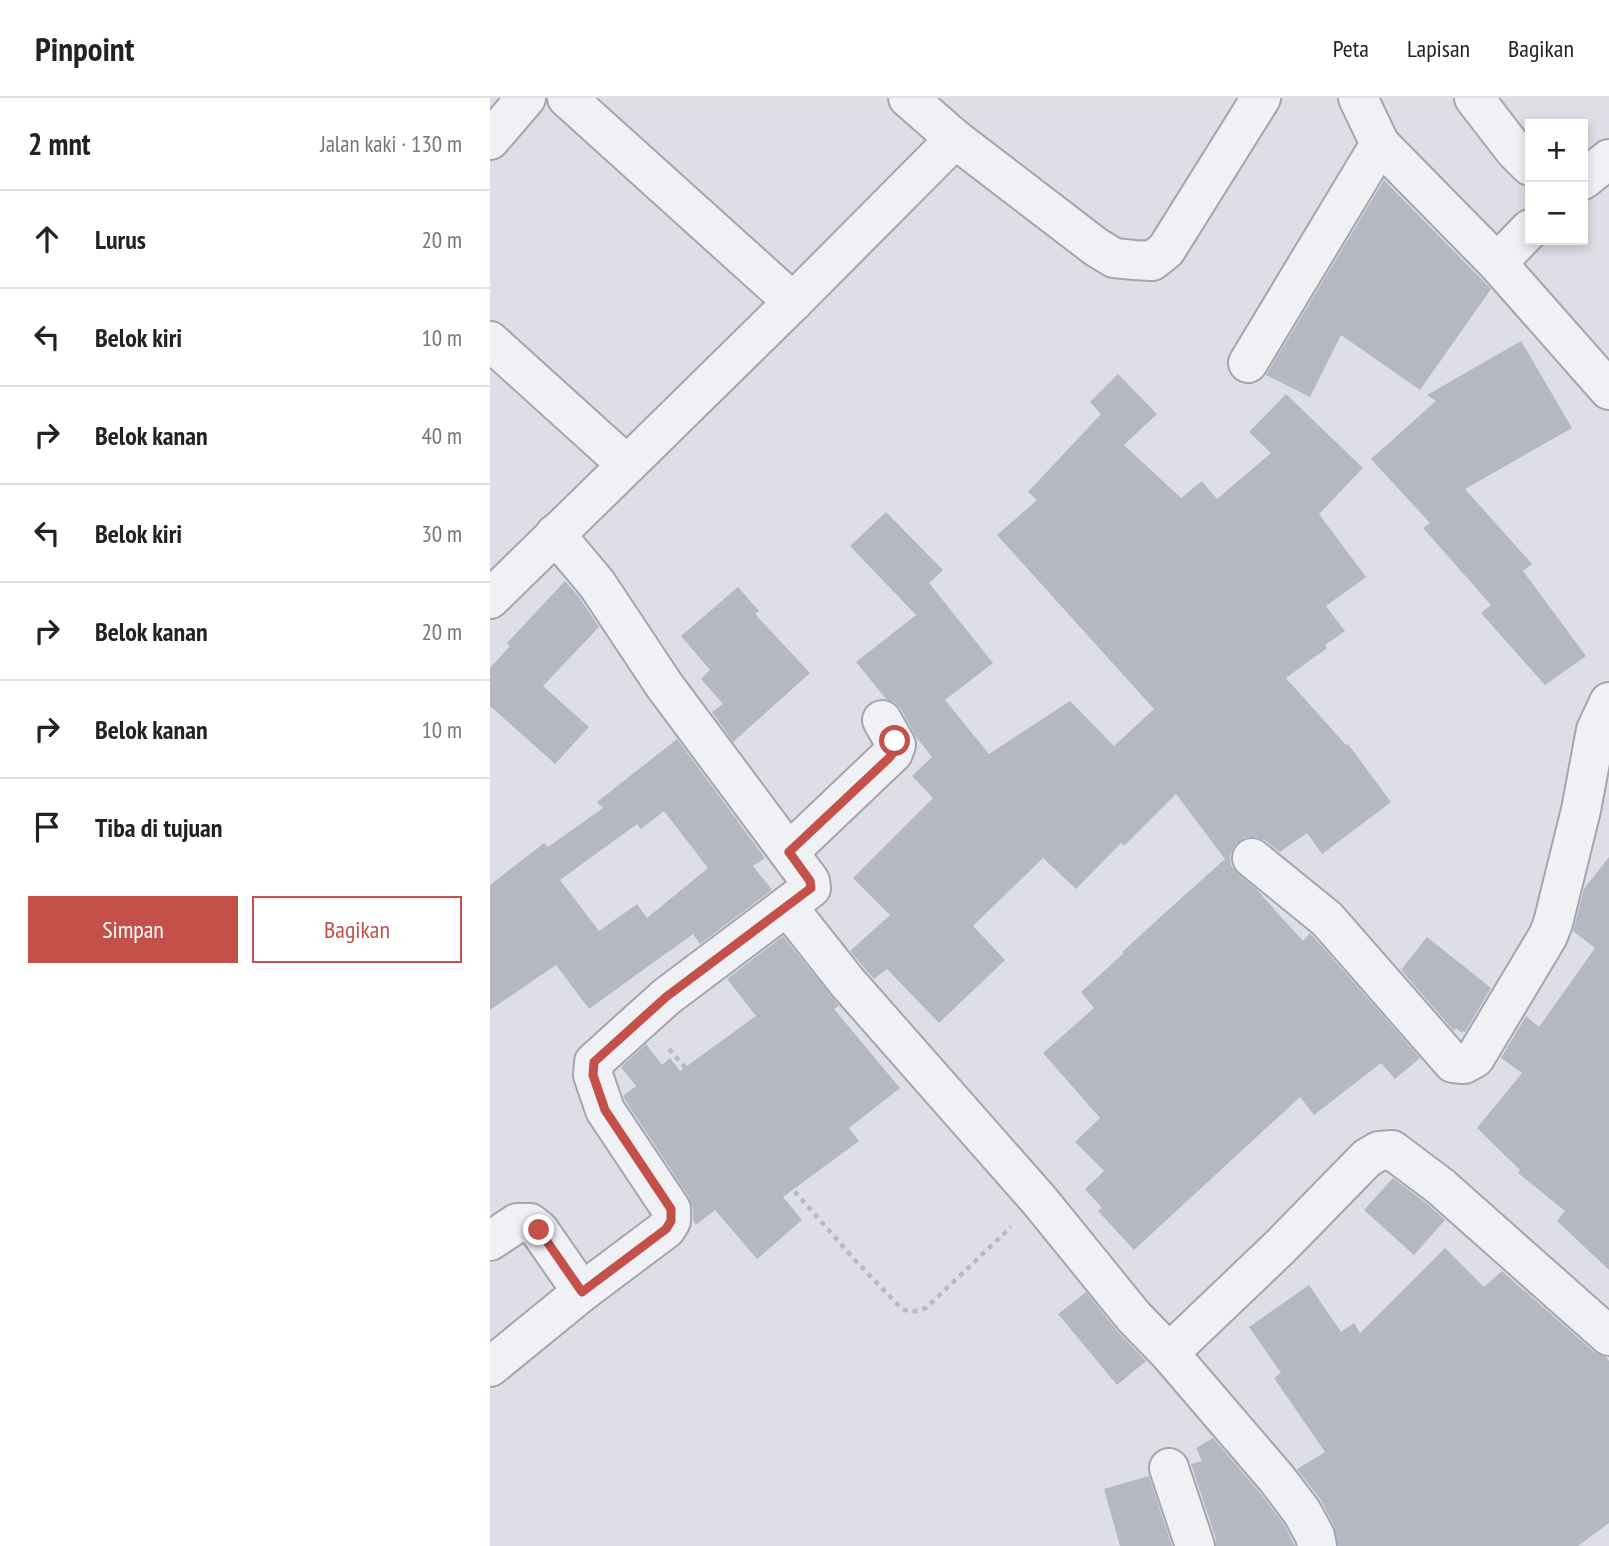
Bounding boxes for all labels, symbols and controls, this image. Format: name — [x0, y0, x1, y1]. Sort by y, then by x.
text: Pinpoint — [35, 27, 134, 70]
text: Peta — [1333, 33, 1369, 64]
text: Lapisan — [1407, 33, 1470, 64]
text: Bagikan — [1508, 33, 1574, 64]
map controls — [1525, 119, 1588, 245]
button: + — [1525, 119, 1588, 182]
text: 2 mnt — [28, 124, 91, 163]
text: Jalan kaki · 130 m — [320, 129, 462, 158]
button: − — [1525, 182, 1588, 245]
icon: ahead — [28, 220, 66, 258]
text: Lurus — [95, 223, 146, 256]
text: 20 m — [421, 225, 462, 254]
icon: left — [28, 318, 66, 356]
text: Belok kiri — [95, 321, 182, 354]
text: 10 m — [421, 323, 462, 352]
icon: right — [28, 416, 66, 454]
text: Belok kanan — [95, 419, 208, 452]
text: 40 m — [421, 421, 462, 450]
icon: left — [28, 514, 66, 552]
text: Belok kiri — [95, 517, 182, 550]
text: 30 m — [421, 519, 462, 548]
icon: right — [28, 612, 66, 650]
text: Belok kanan — [95, 615, 208, 648]
text: 20 m — [421, 617, 462, 646]
icon: right — [28, 710, 66, 748]
text: Belok kanan — [95, 713, 208, 746]
text: 10 m — [421, 715, 462, 744]
route start — [879, 725, 910, 756]
icon: arrive — [28, 808, 66, 846]
text: Tiba di tujuan — [95, 811, 223, 844]
button: Simpan — [28, 896, 238, 963]
button: Bagikan — [252, 896, 462, 963]
route end — [523, 1214, 554, 1245]

